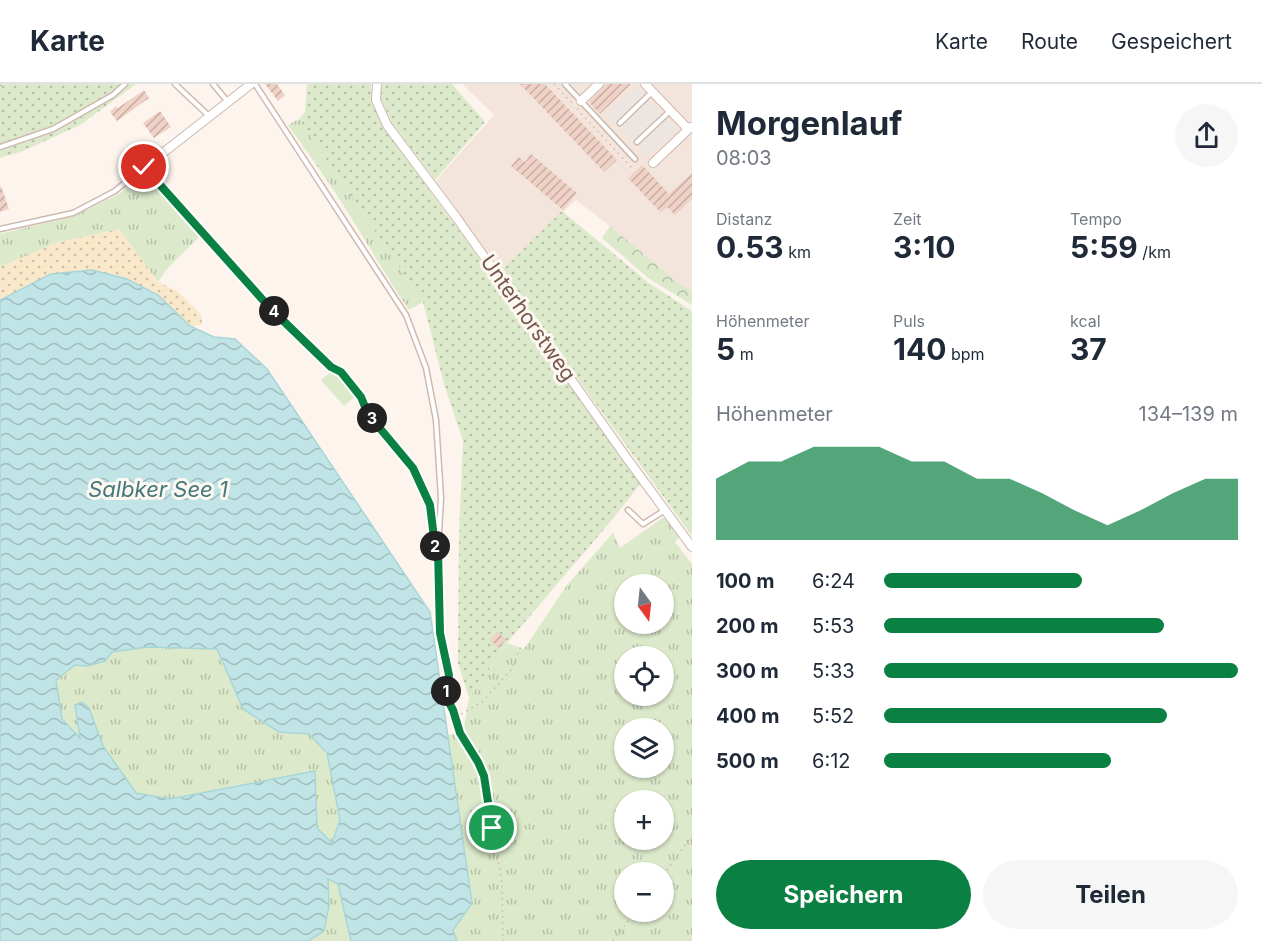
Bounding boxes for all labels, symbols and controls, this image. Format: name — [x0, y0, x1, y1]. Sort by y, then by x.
text: Karte — [30, 24, 105, 58]
text: Karte — [935, 29, 988, 54]
text: Route — [1021, 29, 1078, 54]
text: Gespeichert — [1111, 29, 1232, 54]
text: Morgenlauf — [716, 103, 902, 143]
button: share — [1175, 104, 1238, 167]
pin — [118, 141, 169, 192]
text: 08:03 — [716, 146, 772, 170]
icon: check — [127, 150, 160, 183]
text: Distanz — [716, 209, 772, 229]
text: Zeit — [893, 209, 922, 229]
text: Tempo — [1070, 209, 1122, 229]
text: 0.53 — [716, 229, 784, 265]
text: 3:10 — [893, 229, 956, 265]
text: 5:59 — [1070, 229, 1138, 265]
text: km — [784, 242, 811, 262]
text: /km — [1138, 242, 1171, 262]
street label: Unterhorstweg — [476, 250, 581, 386]
pin: 4 — [259, 296, 289, 326]
text: 4 — [269, 301, 279, 321]
text: Höhenmeter — [716, 311, 810, 331]
text: Puls — [893, 311, 925, 331]
text: kcal — [1070, 311, 1101, 331]
text: 5 — [716, 331, 735, 367]
text: 140 — [893, 331, 946, 367]
text: 37 — [1070, 331, 1107, 367]
text: m — [735, 344, 754, 364]
text: bpm — [946, 344, 985, 364]
text: Höhenmeter — [716, 402, 833, 426]
text: 134–139 m — [1139, 402, 1238, 426]
pin: 3 — [357, 403, 387, 433]
text: 3 — [367, 408, 377, 428]
water label: Salbker See 1 — [88, 476, 228, 502]
pin: 2 — [420, 531, 450, 561]
text: 2 — [430, 536, 440, 556]
text: 100 m — [716, 569, 775, 593]
text: 6:24 — [812, 569, 855, 593]
north arrow — [614, 574, 674, 634]
map controls — [614, 574, 674, 922]
text: 200 m — [716, 614, 779, 638]
text: 5:53 — [812, 614, 854, 638]
button: locate — [614, 646, 674, 706]
text: 300 m — [716, 659, 779, 683]
text: 5:33 — [812, 659, 855, 683]
pin: 1 — [431, 676, 461, 706]
text: 1 — [443, 681, 449, 701]
text: 400 m — [716, 704, 780, 728]
text: 5:52 — [812, 704, 854, 728]
button: layers — [614, 718, 674, 778]
text: 500 m — [716, 749, 779, 773]
text: 6:12 — [812, 749, 851, 773]
button: + — [614, 790, 674, 850]
pin — [466, 802, 517, 853]
icon: arrive — [475, 811, 508, 844]
button: Speichern — [716, 860, 971, 929]
button: Teilen — [983, 860, 1238, 929]
button: − — [614, 862, 674, 922]

